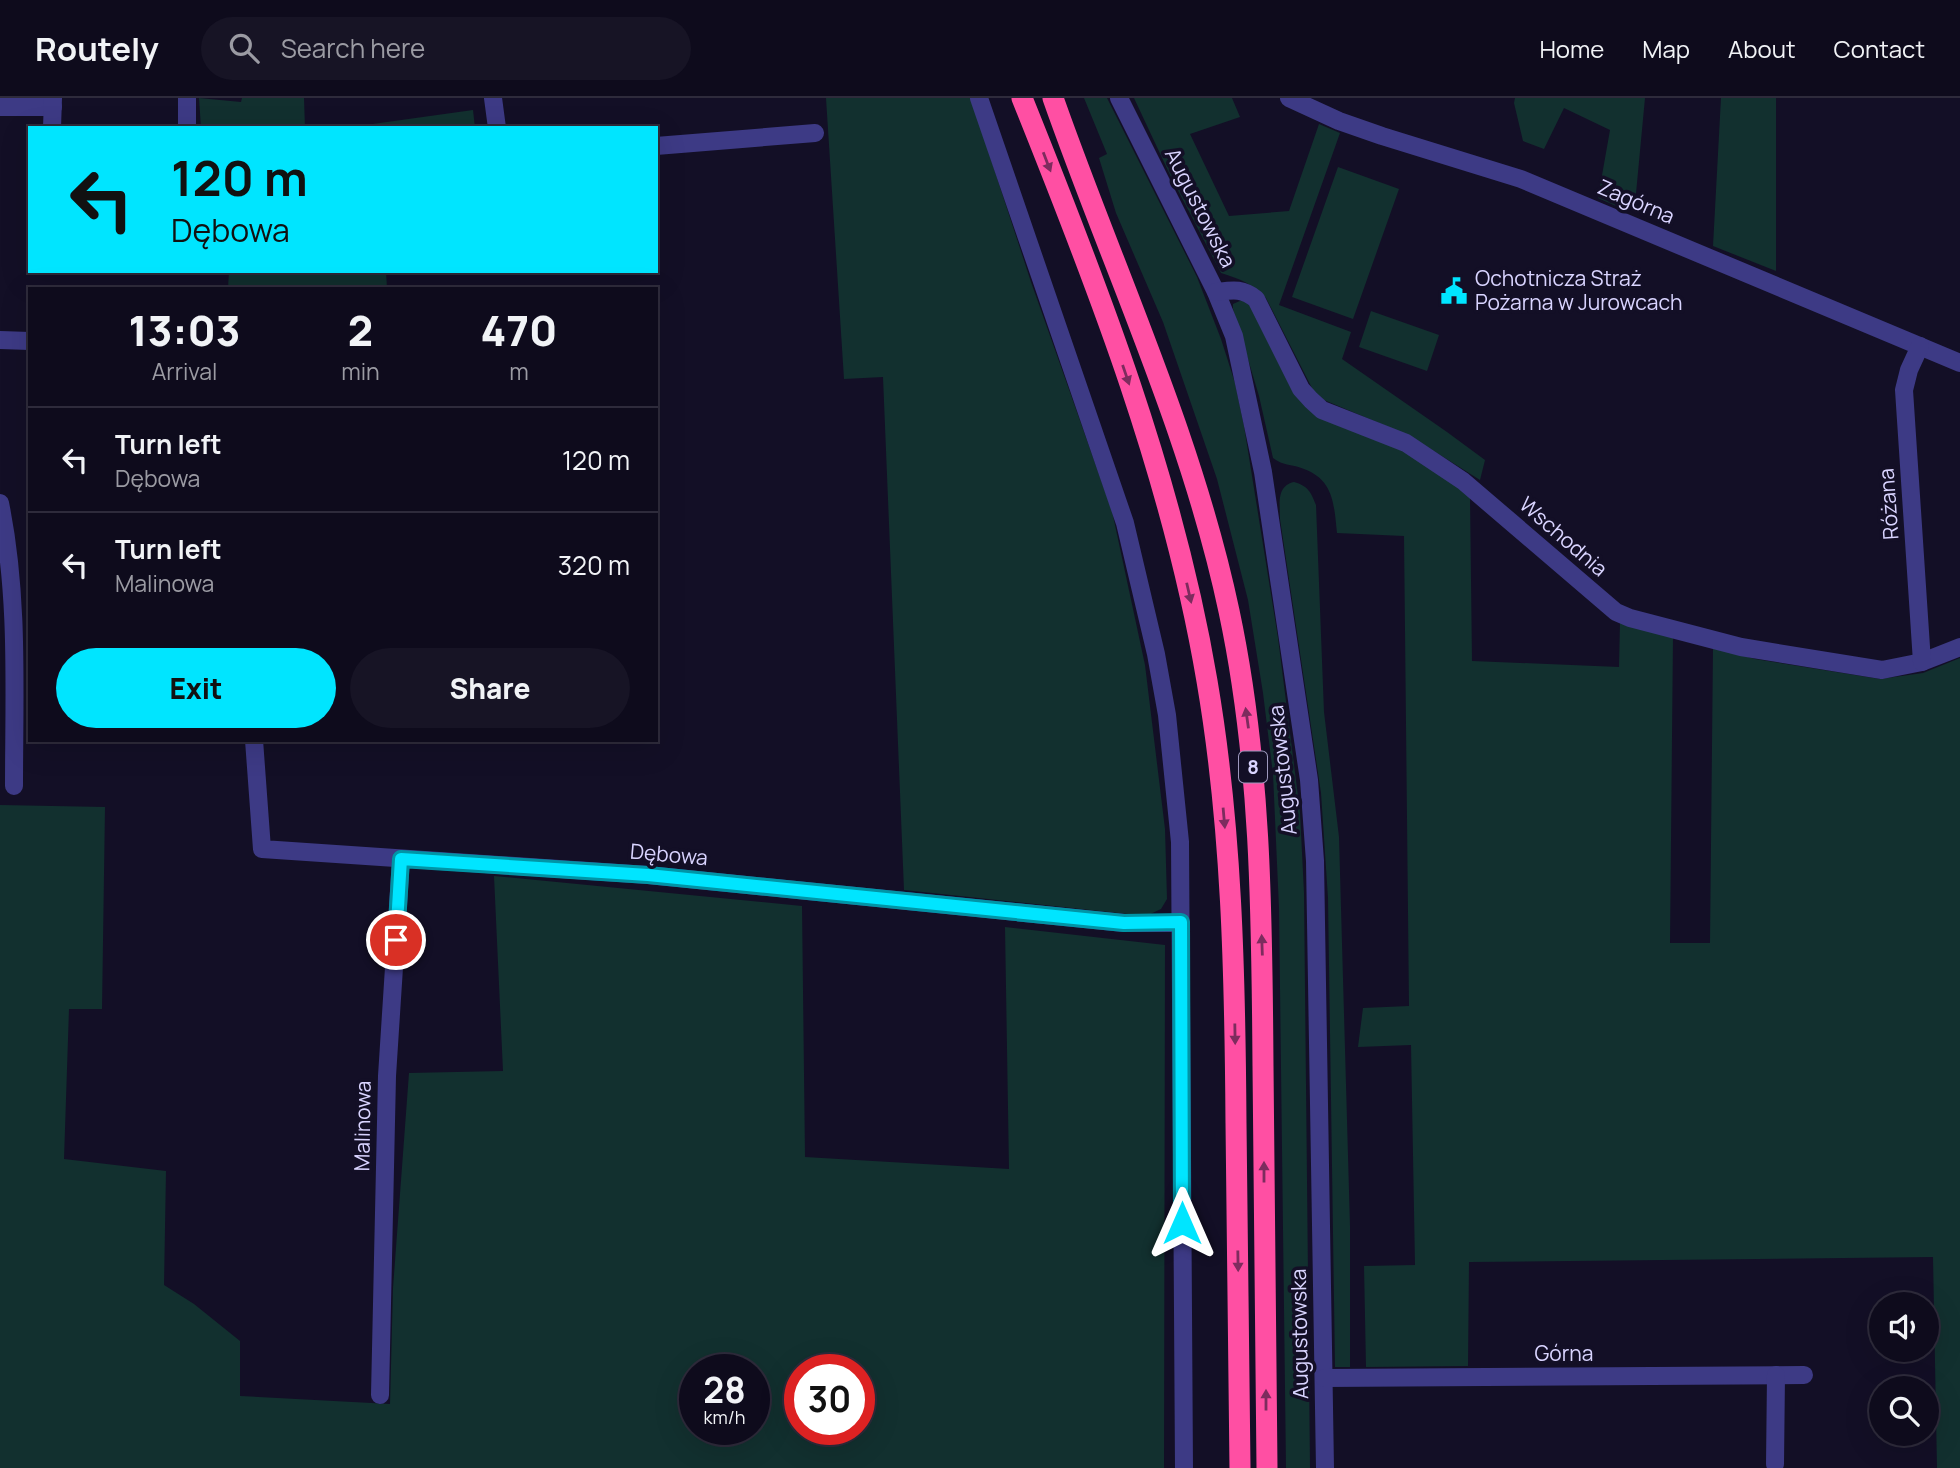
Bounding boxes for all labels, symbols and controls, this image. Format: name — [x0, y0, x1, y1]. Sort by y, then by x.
search box — [201, 17, 691, 80]
text: Routely — [35, 26, 159, 71]
icon: search — [225, 29, 263, 67]
text: Search here — [281, 30, 425, 66]
text: Home — [1539, 32, 1604, 65]
text: Map — [1642, 32, 1690, 65]
text: About — [1728, 32, 1796, 65]
text: Contact — [1834, 32, 1925, 65]
street label: Augustowska — [1159, 143, 1243, 272]
text: 120 m — [171, 144, 308, 211]
one-way arrow — [1041, 151, 1052, 172]
icon: left — [56, 154, 147, 245]
street label: Zagórna — [1594, 172, 1679, 230]
text: Dębowa — [171, 208, 290, 252]
place label: Ochotnicza Straż Pożarna w Jurowcach — [1475, 264, 1683, 316]
public building icon: Ochotnicza Straż Pożarna w Jurowcach — [1439, 276, 1469, 306]
text: 13:03 — [129, 301, 241, 359]
text: 2 — [348, 301, 373, 359]
text: 470 — [480, 301, 557, 359]
text: Arrival — [152, 355, 217, 387]
text: min — [341, 355, 380, 387]
text: m — [509, 355, 529, 387]
one-way arrow — [1121, 364, 1132, 385]
text: Turn left — [115, 426, 222, 462]
icon: left — [56, 441, 94, 479]
text: 120 m — [562, 442, 630, 478]
text: Dębowa — [115, 462, 200, 494]
street label: Różana — [1872, 467, 1904, 541]
street label: Wschodnia — [1514, 490, 1614, 582]
text: Turn left — [115, 531, 222, 567]
icon: left — [56, 546, 94, 584]
text: 320 m — [558, 547, 630, 583]
text: Malinowa — [115, 567, 214, 599]
one-way arrow — [1184, 582, 1195, 604]
button: Exit — [56, 648, 336, 728]
button: Share — [350, 648, 630, 728]
street label: Augustowska — [1261, 704, 1303, 836]
one-way arrow — [1241, 707, 1252, 729]
road number: 8 — [1239, 752, 1267, 782]
one-way arrow — [1219, 807, 1230, 829]
street label: Dębowa — [629, 837, 709, 871]
pin — [366, 910, 426, 970]
icon: arrive — [377, 921, 415, 959]
one-way arrow — [1257, 934, 1268, 956]
one-way arrow — [1230, 1023, 1241, 1045]
street label: Malinowa — [347, 1080, 377, 1172]
one-way arrow — [1258, 1161, 1270, 1183]
position arrow — [1145, 1186, 1219, 1260]
one-way arrow — [1232, 1251, 1244, 1273]
street label: Augustowska — [1284, 1269, 1314, 1400]
map controls — [1869, 1292, 1939, 1446]
button: sound — [1869, 1292, 1939, 1362]
street label: Górna — [1535, 1339, 1593, 1367]
speed limit sign: 30 — [784, 1354, 875, 1445]
text: 28 — [703, 1366, 746, 1414]
button: search — [1869, 1376, 1939, 1446]
one-way arrow — [1260, 1389, 1272, 1411]
text: km/h — [704, 1405, 745, 1429]

